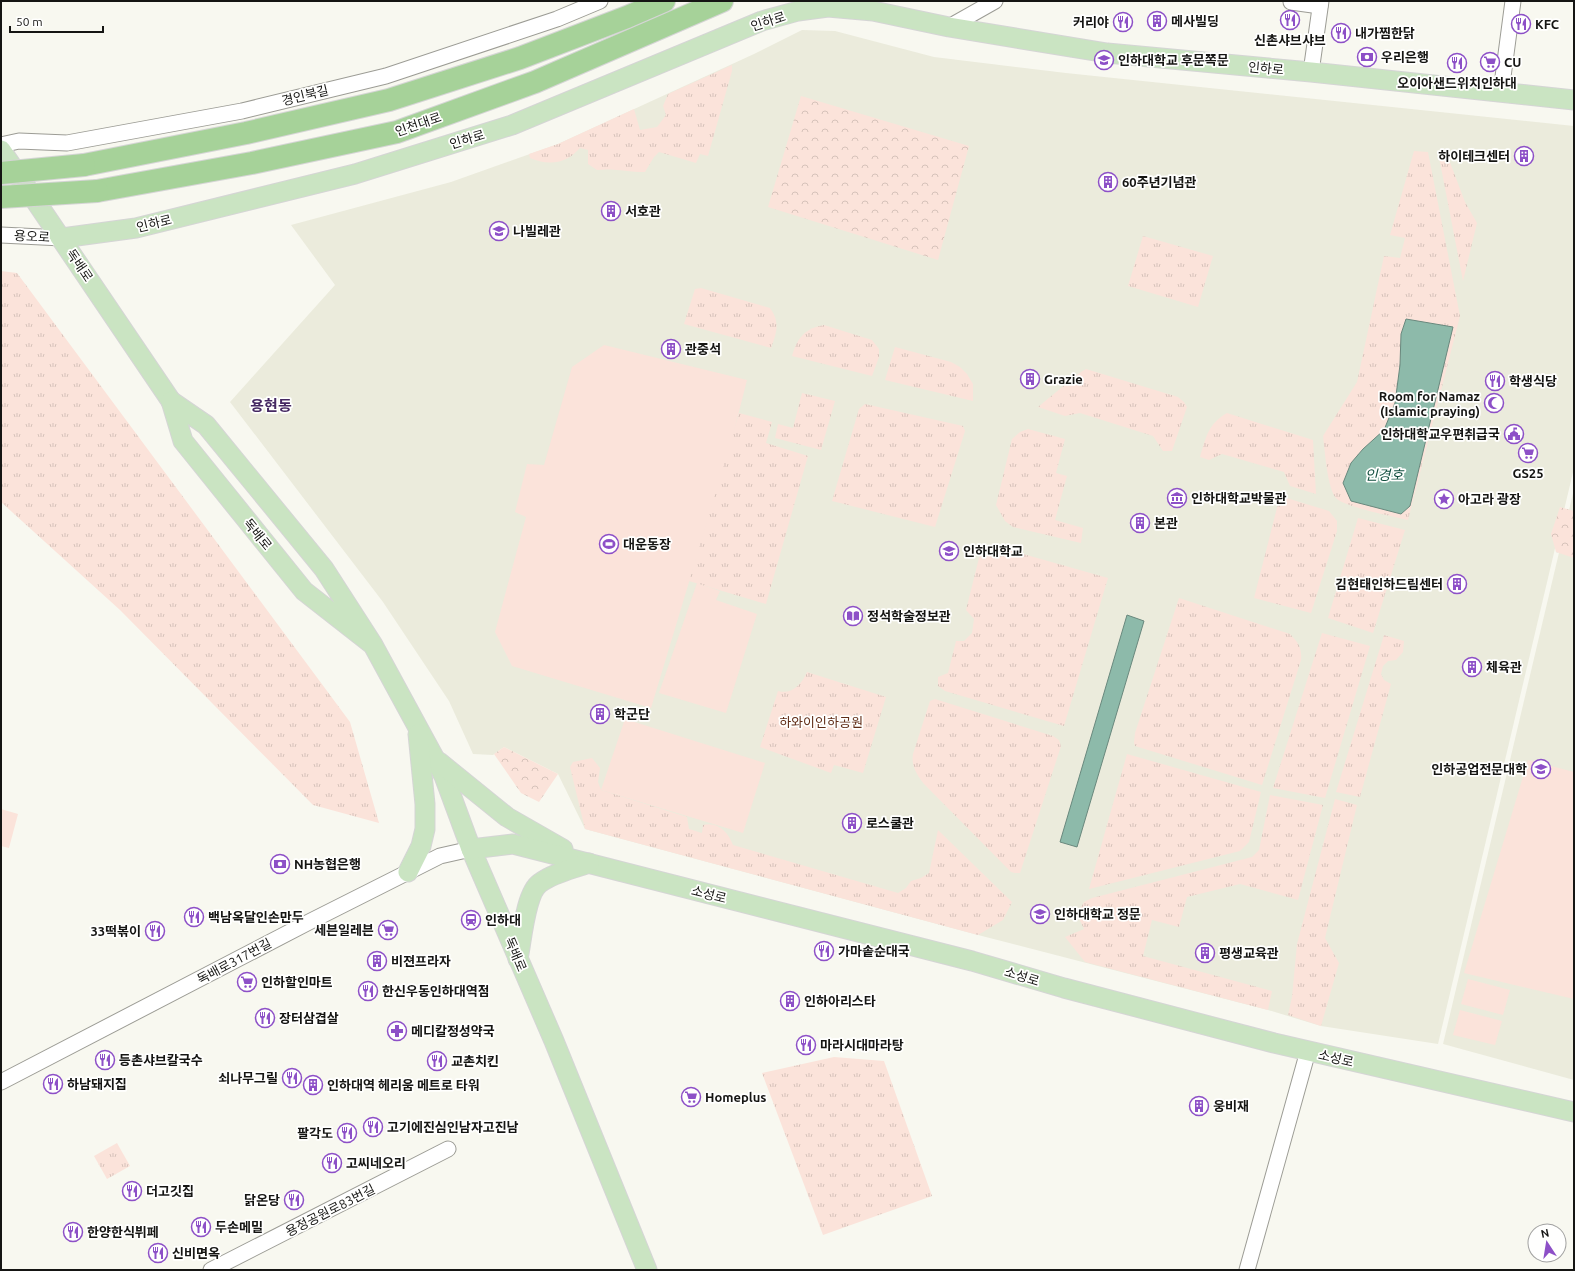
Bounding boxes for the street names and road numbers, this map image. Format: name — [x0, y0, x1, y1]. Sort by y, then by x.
street label: 인하로 — [749, 9, 787, 33]
street label: 인하로 — [1248, 59, 1285, 77]
street label: 경인북길 — [280, 82, 330, 108]
street label: 인천대로 — [393, 110, 443, 138]
street label: 인하로 — [448, 127, 486, 151]
street label: 인하로 — [135, 212, 173, 234]
street label: 용오로 — [14, 228, 50, 244]
street label: 독배로 — [64, 246, 96, 284]
street label: 독배로 — [241, 516, 275, 552]
street label: 소성로 — [690, 883, 728, 905]
street label: 독배로 — [503, 935, 529, 973]
street label: 독배로317번길 — [195, 936, 273, 986]
street label: 소성로 — [1003, 964, 1041, 988]
street label: 소성로 — [1317, 1047, 1355, 1069]
street label: 용정공원로83번길 — [283, 1181, 377, 1239]

